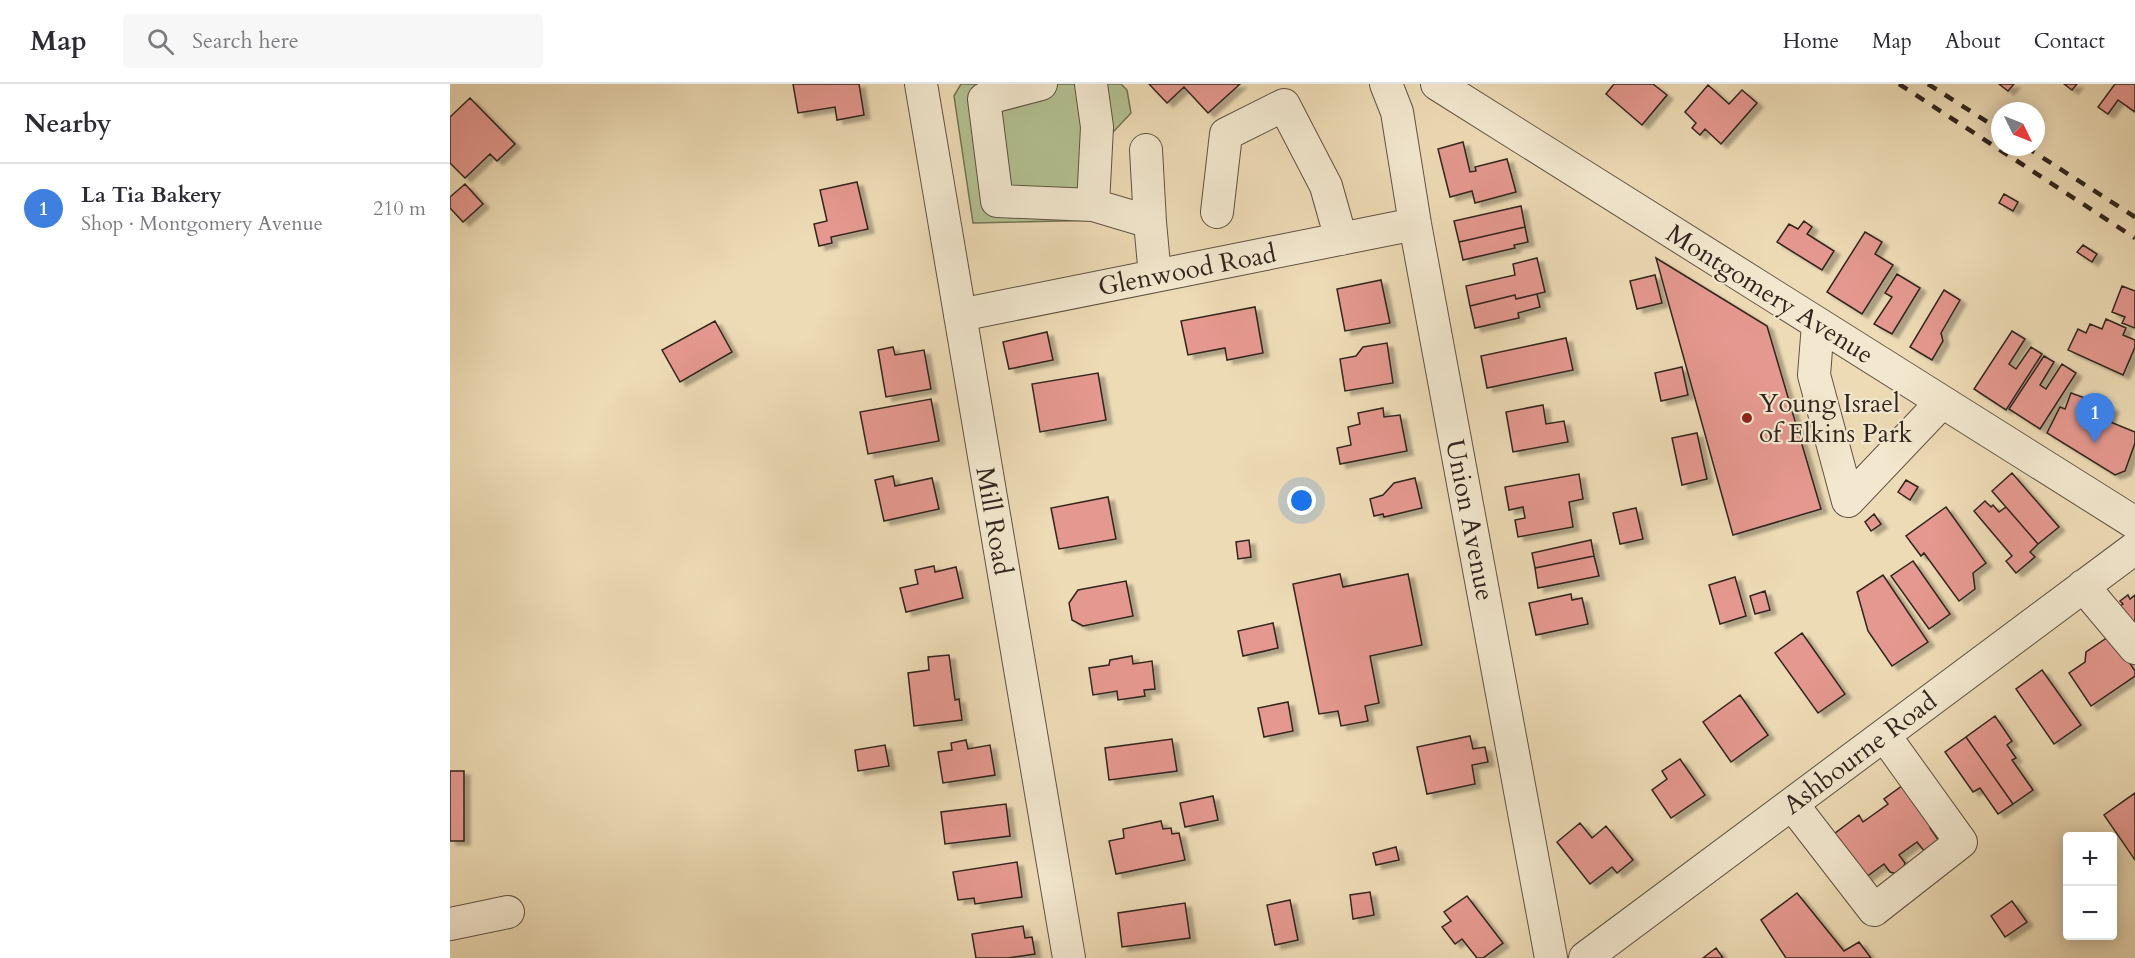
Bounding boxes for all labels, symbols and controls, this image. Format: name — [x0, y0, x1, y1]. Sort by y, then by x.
search box — [123, 14, 543, 68]
text: Map — [30, 22, 87, 60]
icon: search — [144, 25, 177, 58]
text: Search here — [192, 26, 299, 56]
text: Home — [1783, 27, 1839, 56]
text: Map — [1872, 27, 1912, 56]
text: About — [1945, 27, 2001, 56]
text: Contact — [2034, 27, 2105, 56]
north arrow — [1991, 102, 2045, 156]
text: Nearby — [24, 106, 112, 141]
text: La Tia Bakery — [81, 180, 222, 210]
text: 1 — [38, 195, 49, 222]
text: 210 m — [373, 195, 426, 222]
text: Shop · Montgomery Avenue — [81, 210, 323, 237]
street label: Montgomery Avenue — [1660, 216, 1880, 372]
street label: Glenwood Road — [1095, 236, 1279, 304]
place label: Young Israel of Elkins Park — [1759, 386, 1912, 451]
pin: 1 — [2076, 394, 2114, 443]
marker: Young Israel of Elkins Park — [1740, 411, 1754, 425]
street label: Union Avenue — [1437, 436, 1503, 604]
street label: Mill Road — [967, 464, 1021, 578]
your location — [1287, 486, 1316, 515]
street label: Ashbourne Road — [1776, 684, 1944, 822]
map controls — [2063, 832, 2117, 940]
button: + — [2063, 832, 2117, 886]
button: − — [2063, 886, 2117, 940]

